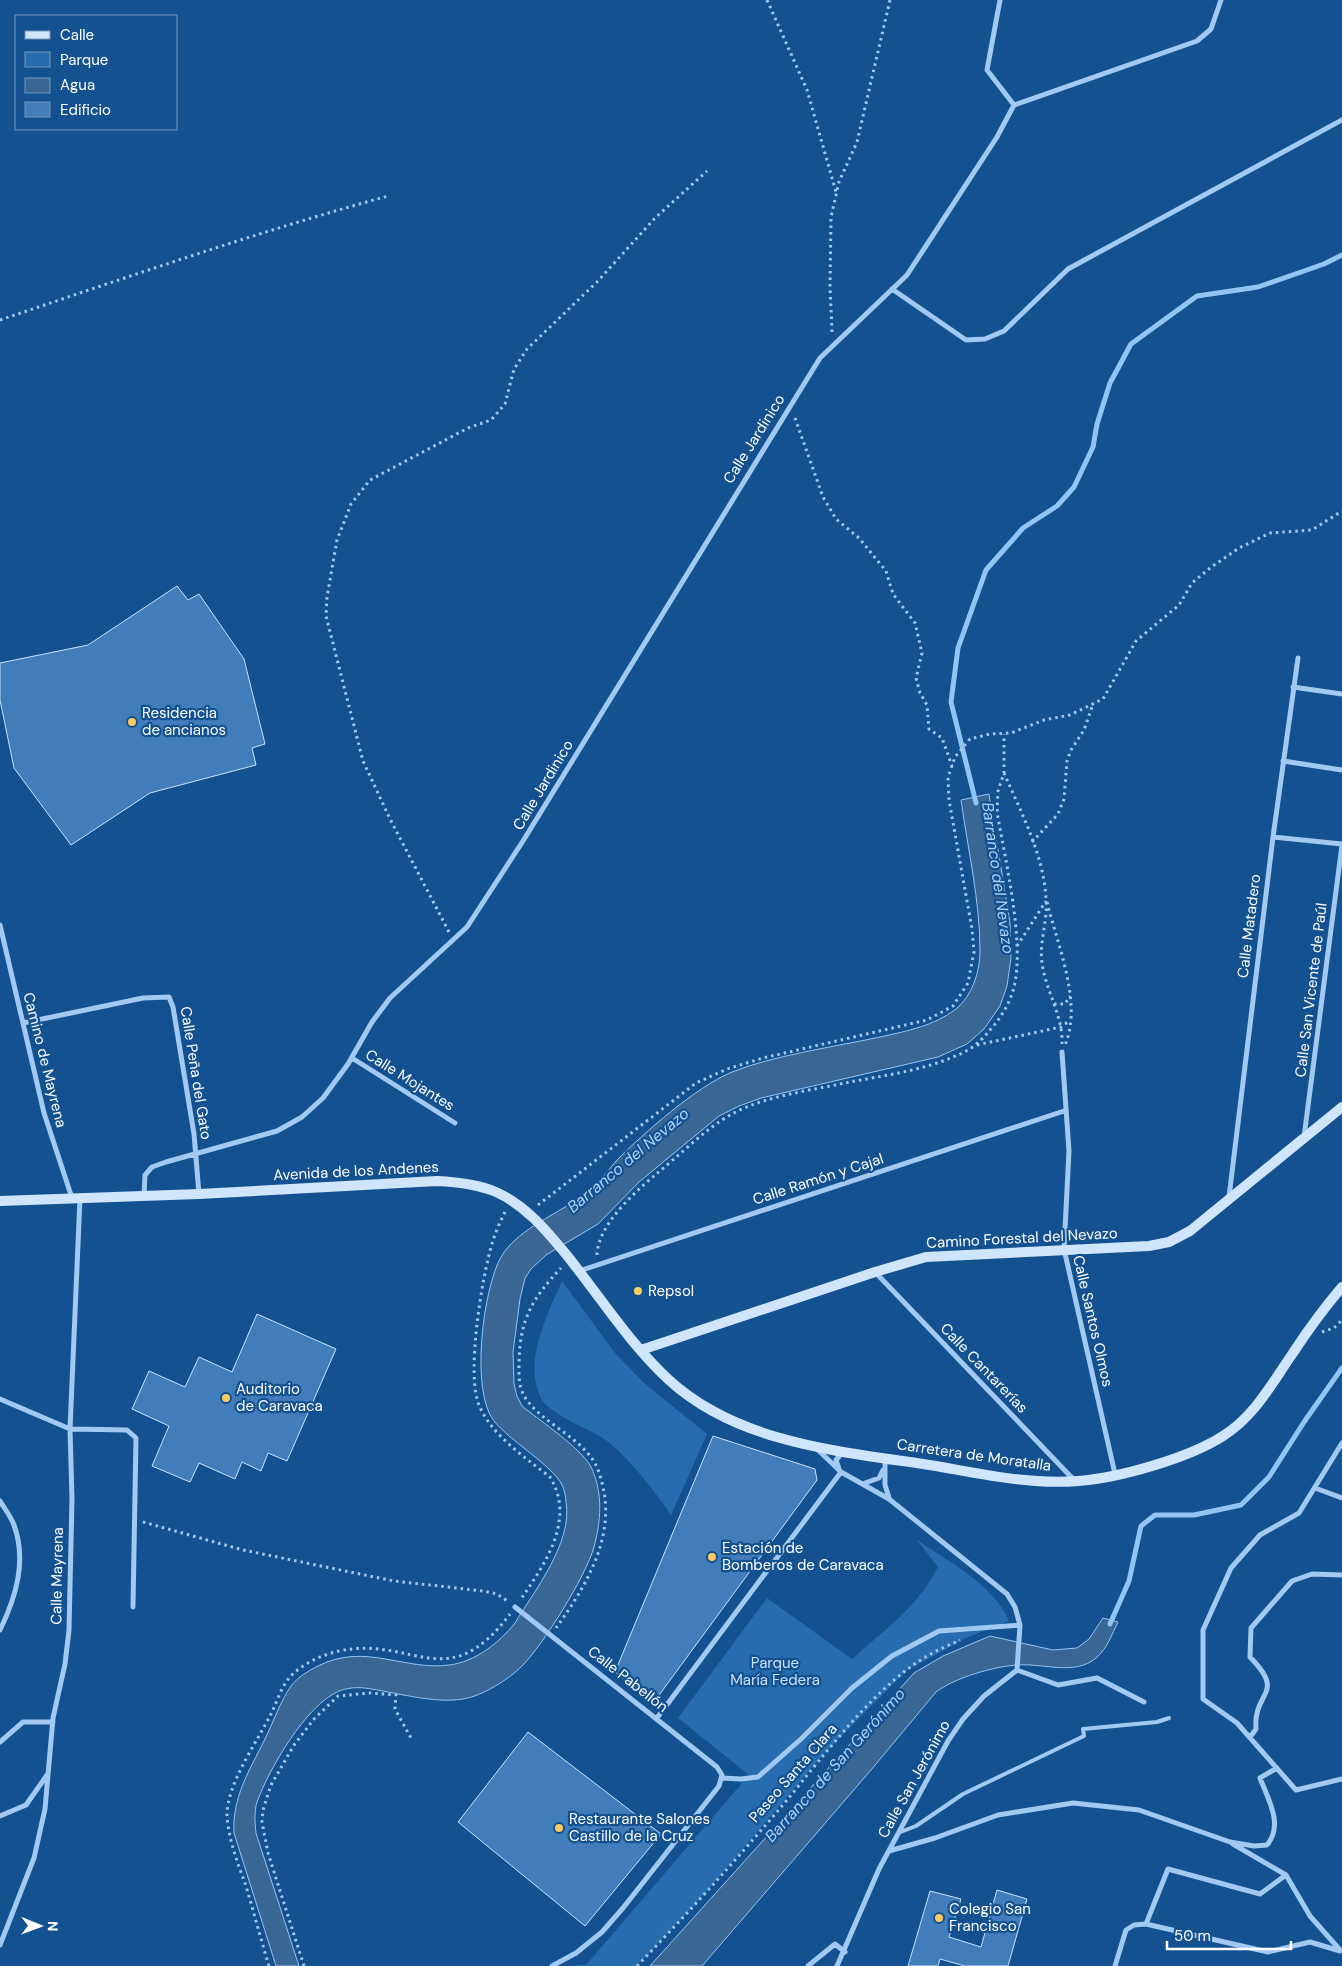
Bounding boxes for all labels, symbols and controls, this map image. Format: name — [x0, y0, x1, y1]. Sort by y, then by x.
legend — [15, 15, 178, 130]
text: Calle — [60, 25, 94, 45]
text: Parque — [60, 50, 108, 70]
text: Agua — [60, 75, 95, 95]
text: Edificio — [60, 100, 111, 120]
street label: Calle Jardinico — [719, 390, 789, 487]
place label: Residencia de ancianos — [142, 703, 226, 740]
marker: Residencia de ancianos — [126, 716, 138, 728]
street label: Calle Jardinico — [508, 736, 578, 834]
water label: Barranco del Nevazo — [977, 801, 1019, 955]
street label: Calle Matadero — [1233, 873, 1265, 979]
street label: Calle San Vicente de Paúl — [1290, 902, 1332, 1078]
street label: Camino de Mayrena — [19, 990, 71, 1130]
street label: Calle Peña del Gato — [176, 1005, 216, 1141]
street label: Calle Mojantes — [362, 1045, 458, 1115]
water label: Barranco del Nevazo — [563, 1103, 693, 1217]
street label: Calle Ramón y Cajal — [750, 1148, 886, 1210]
street label: Avenida de los Andenes — [273, 1157, 439, 1185]
street label: Camino Forestal del Nevazo — [926, 1223, 1118, 1253]
street label: Calle Santos Olmos — [1068, 1253, 1118, 1389]
place label: Repsol — [648, 1281, 694, 1301]
marker: Repsol — [632, 1285, 644, 1297]
street label: Calle Cantarerías — [936, 1319, 1032, 1417]
place label: Auditorio de Caravaca — [236, 1379, 323, 1416]
marker: Auditorio de Caravaca — [220, 1392, 232, 1404]
street label: Carretera de Moratalla — [896, 1434, 1052, 1476]
street label: Calle Mayrena — [46, 1527, 68, 1625]
place label: Estación de Bomberos de Caravaca — [722, 1538, 884, 1575]
marker: Estación de Bomberos de Caravaca — [706, 1551, 718, 1563]
street label: Calle Pabellón — [584, 1641, 672, 1717]
park label: Parque María Federa — [730, 1653, 820, 1690]
water label: Barranco de San Gerónimo — [760, 1684, 910, 1846]
street label: Calle San Jerónimo — [873, 1716, 955, 1842]
street label: Paseo Santa Clara — [744, 1719, 842, 1827]
place label: Restaurante Salones Castillo de la Cruz — [569, 1809, 710, 1846]
marker: Restaurante Salones Castillo de la Cruz — [553, 1822, 565, 1834]
place label: Colegio San Francisco — [949, 1899, 1031, 1936]
north arrow — [15, 1901, 65, 1951]
marker: Colegio San Francisco — [933, 1912, 945, 1924]
scale bar — [1167, 1918, 1291, 1950]
text: N — [44, 1921, 62, 1931]
text: 50 m — [1174, 1926, 1211, 1946]

